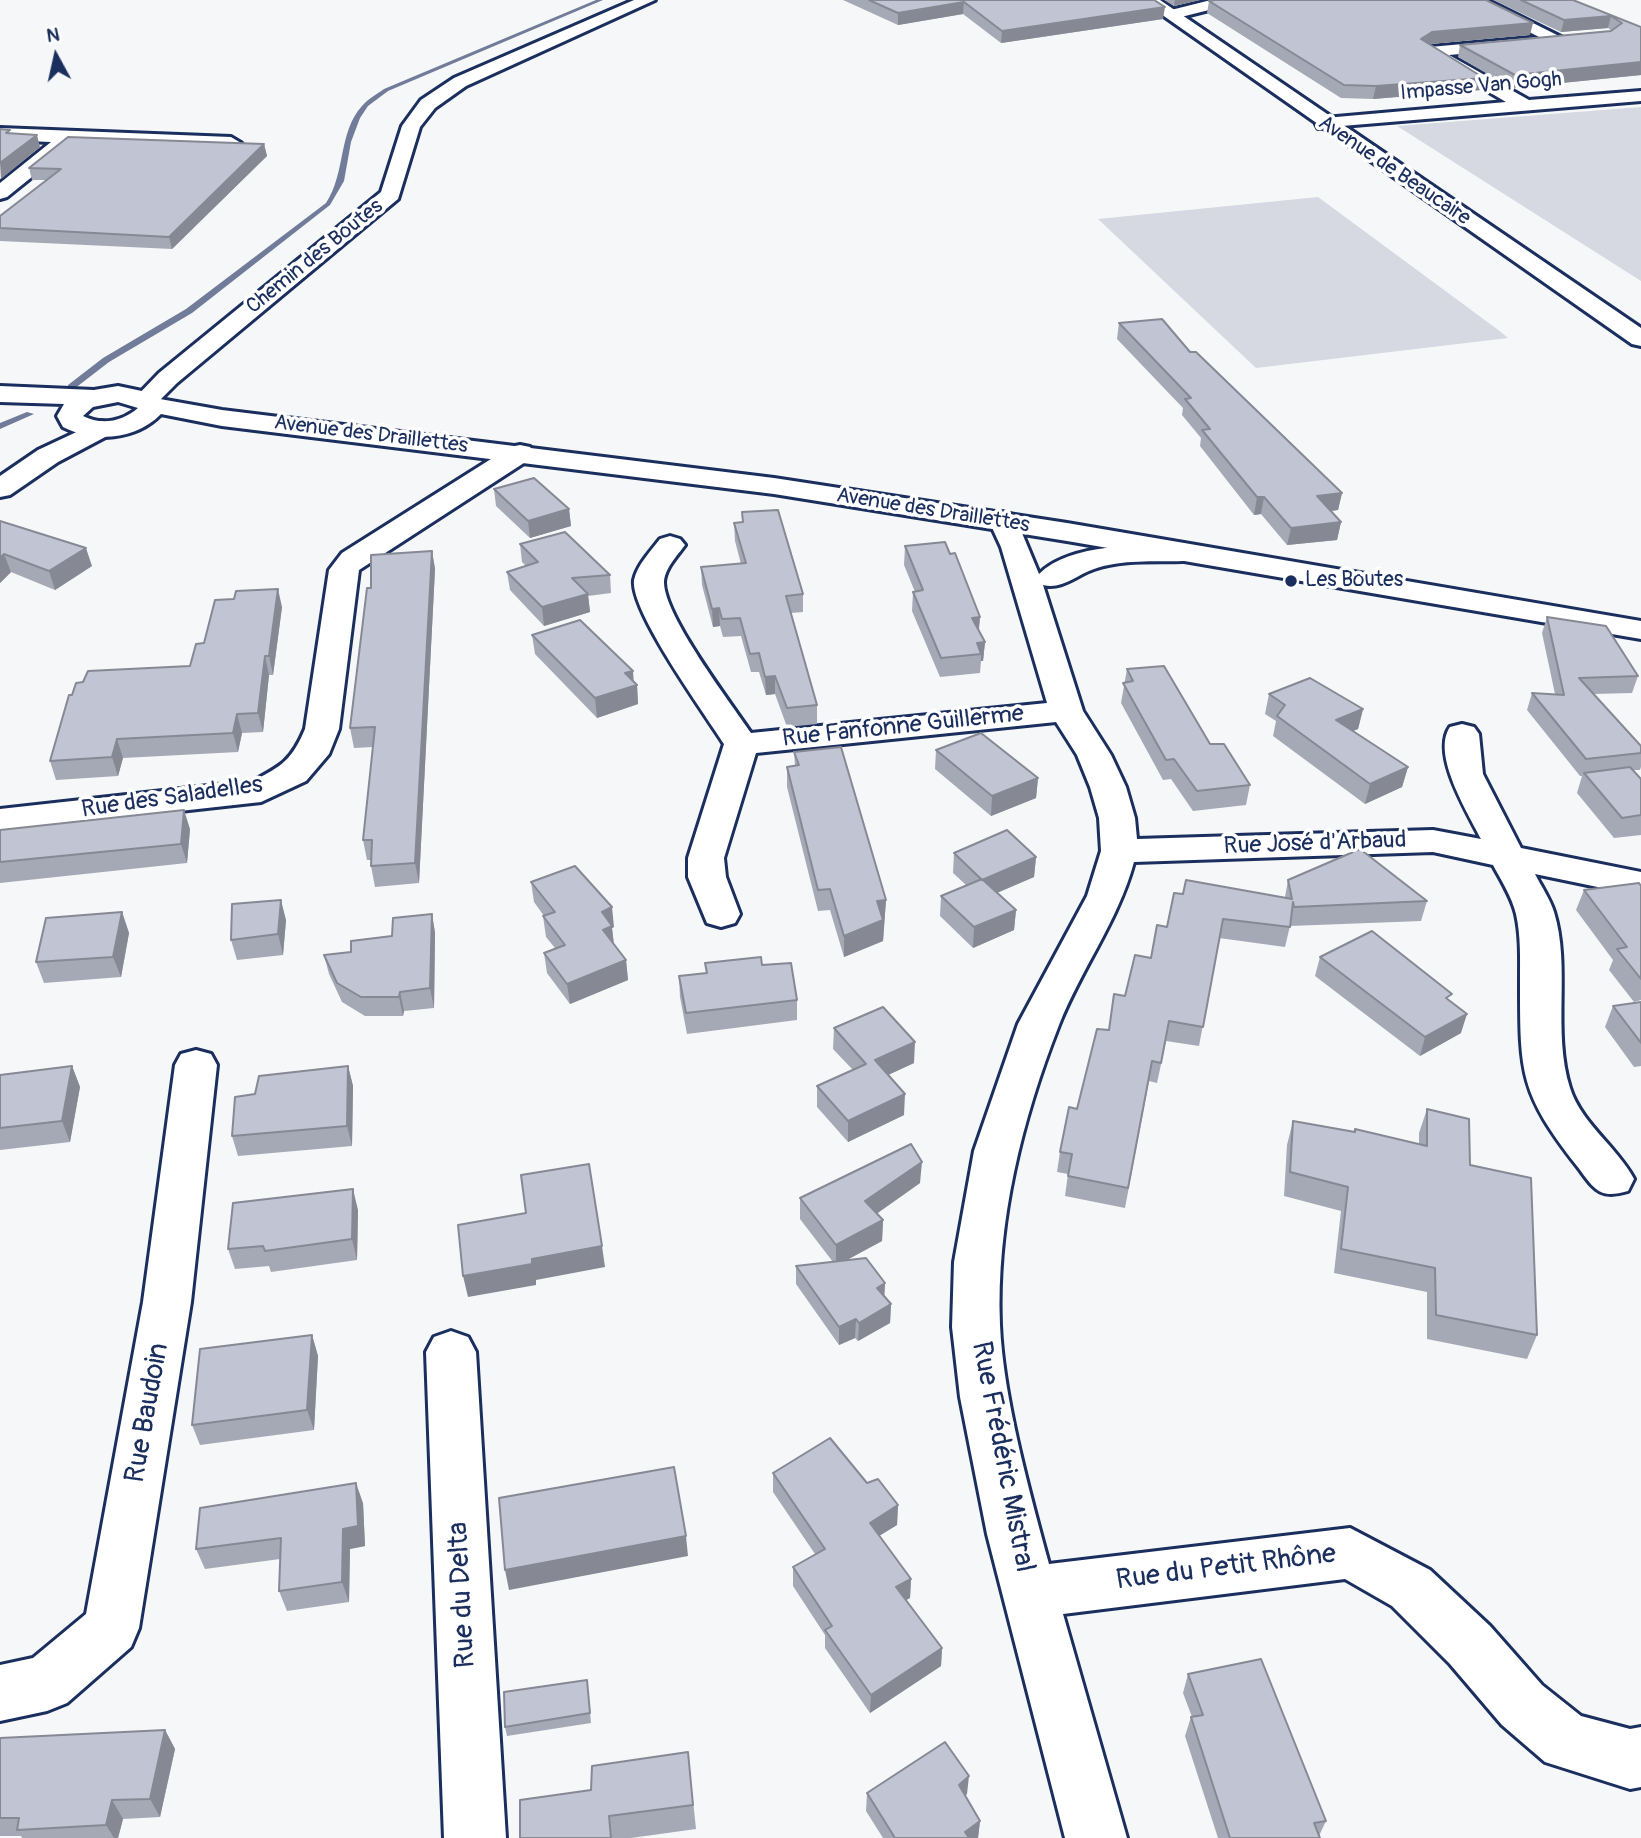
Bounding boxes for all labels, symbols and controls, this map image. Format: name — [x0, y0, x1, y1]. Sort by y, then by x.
north arrow — [21, 21, 91, 91]
text: N — [45, 22, 61, 48]
street label: Impasse Van Gogh — [1399, 67, 1563, 107]
street label: Avenue de Beaucaire — [1313, 111, 1475, 231]
street label: Chemin des Boutes — [242, 194, 388, 320]
street label: Avenue des Draillettes — [273, 411, 469, 459]
street label: Avenue des Draillettes — [835, 483, 1031, 539]
place label: Les Boutes — [1305, 568, 1403, 594]
marker: Les Boutes — [1283, 573, 1299, 589]
street label: Rue Fanfonne Guillerme — [781, 700, 1025, 754]
street label: Rue des Saladelles — [80, 771, 264, 825]
street label: Rue José d'Arbaud — [1223, 826, 1407, 862]
street label: Rue Frédéric Mistral — [963, 1339, 1041, 1575]
street label: Rue Baudoin — [119, 1340, 177, 1486]
street label: Rue du Delta — [442, 1521, 484, 1669]
street label: Rue du Petit Rhône — [1114, 1538, 1338, 1598]

